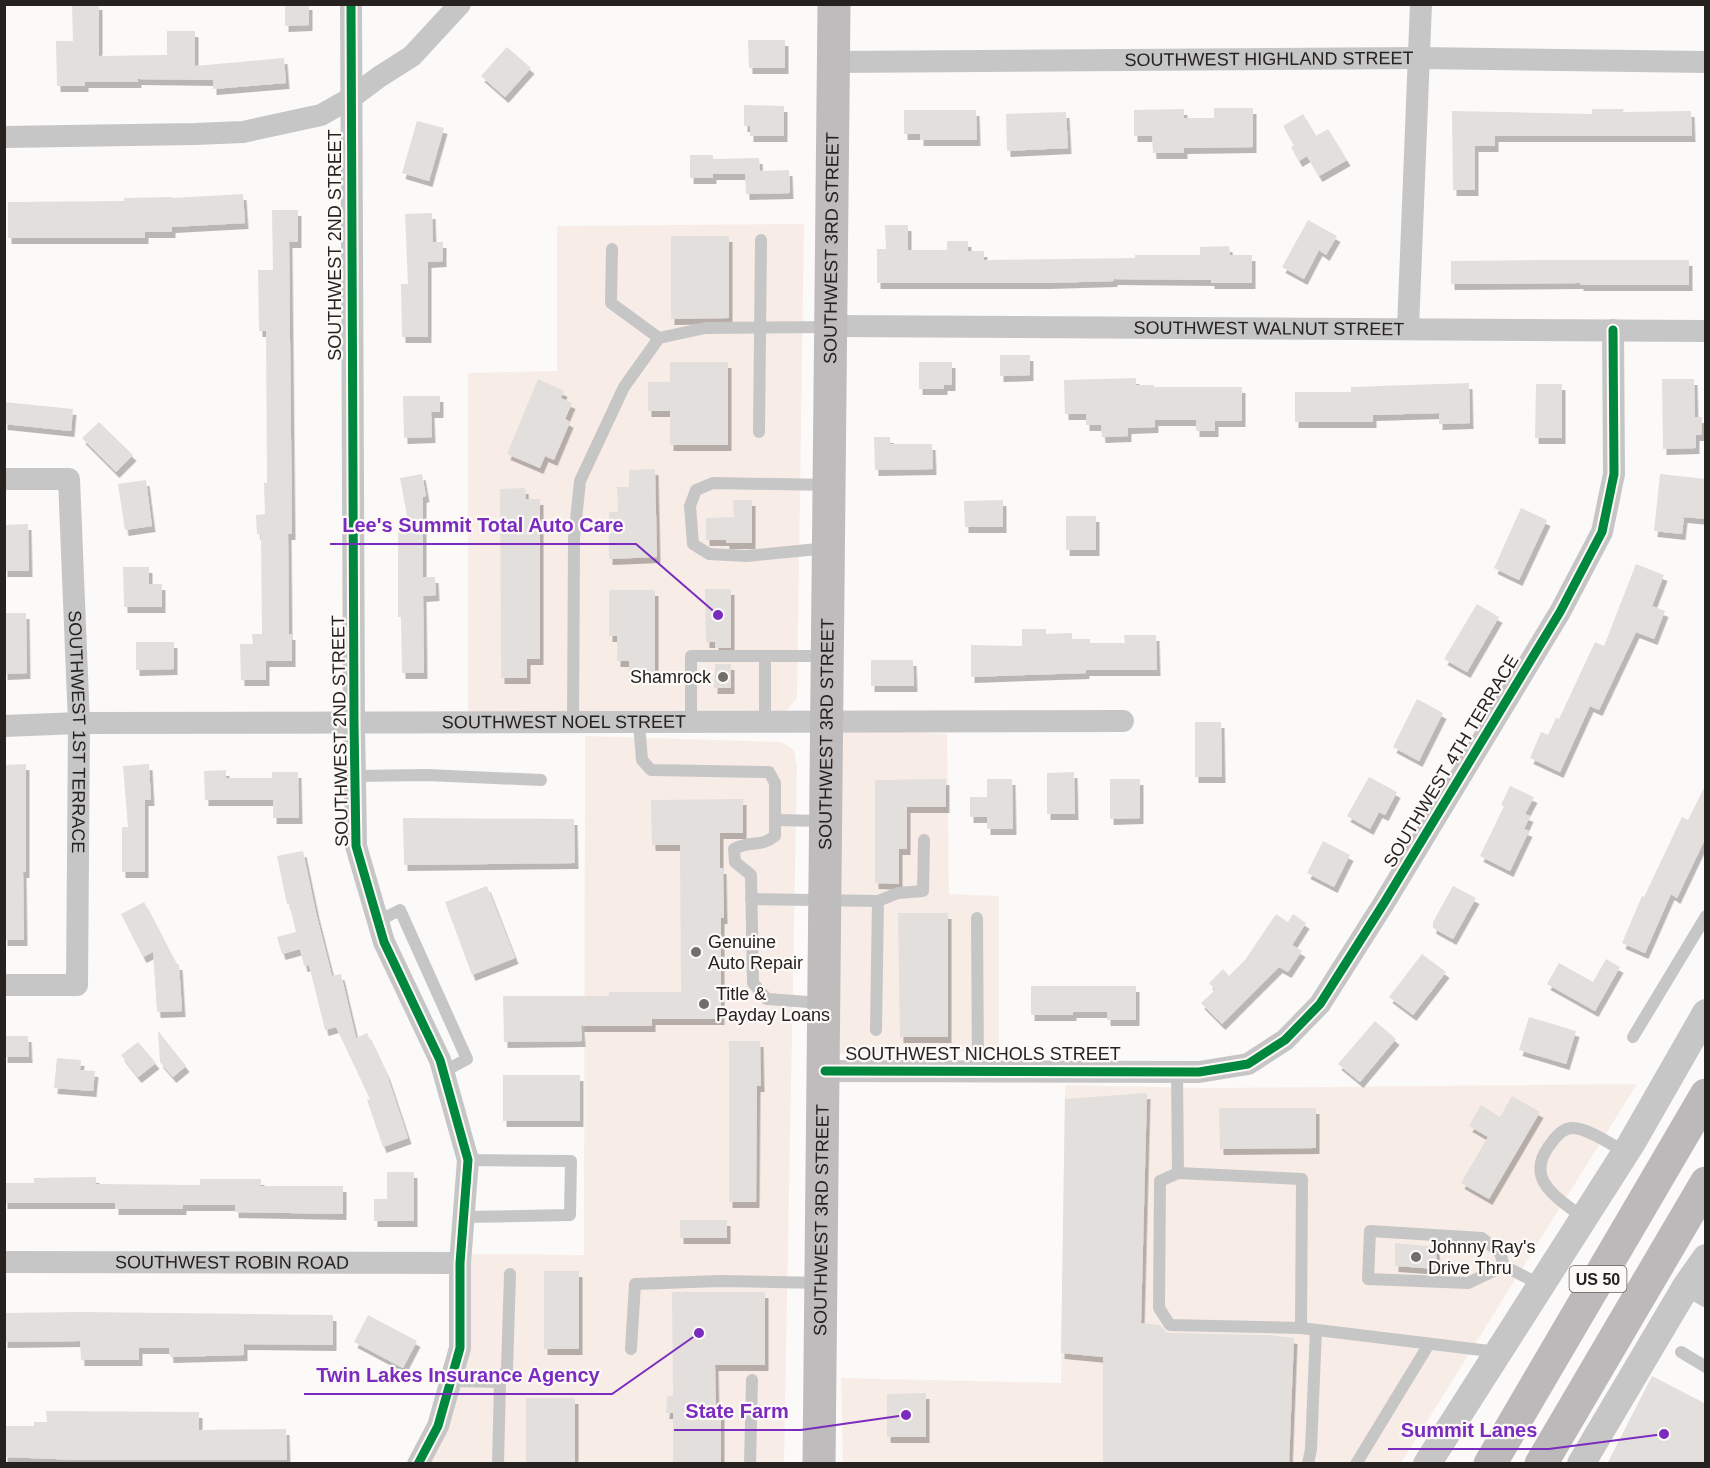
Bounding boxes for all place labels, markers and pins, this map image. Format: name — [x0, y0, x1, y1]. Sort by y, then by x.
callout: Lee's Summit Total Auto Care — [330, 506, 636, 544]
place label: Shamrock — [630, 667, 712, 687]
marker: Shamrock — [716, 670, 730, 684]
place label: Genuine Auto Repair — [708, 932, 803, 973]
marker: Genuine Auto Repair — [689, 945, 703, 959]
place label: Title & Payday Loans — [716, 984, 830, 1025]
marker: Title & Payday Loans — [697, 997, 711, 1011]
place label: Johnny Ray's Drive Thru — [1428, 1237, 1536, 1278]
marker: Johnny Ray's Drive Thru — [1409, 1250, 1423, 1264]
callout: Twin Lakes Insurance Agency — [304, 1356, 612, 1394]
callout: State Farm — [674, 1392, 801, 1430]
callout: Summit Lanes — [1388, 1411, 1549, 1449]

